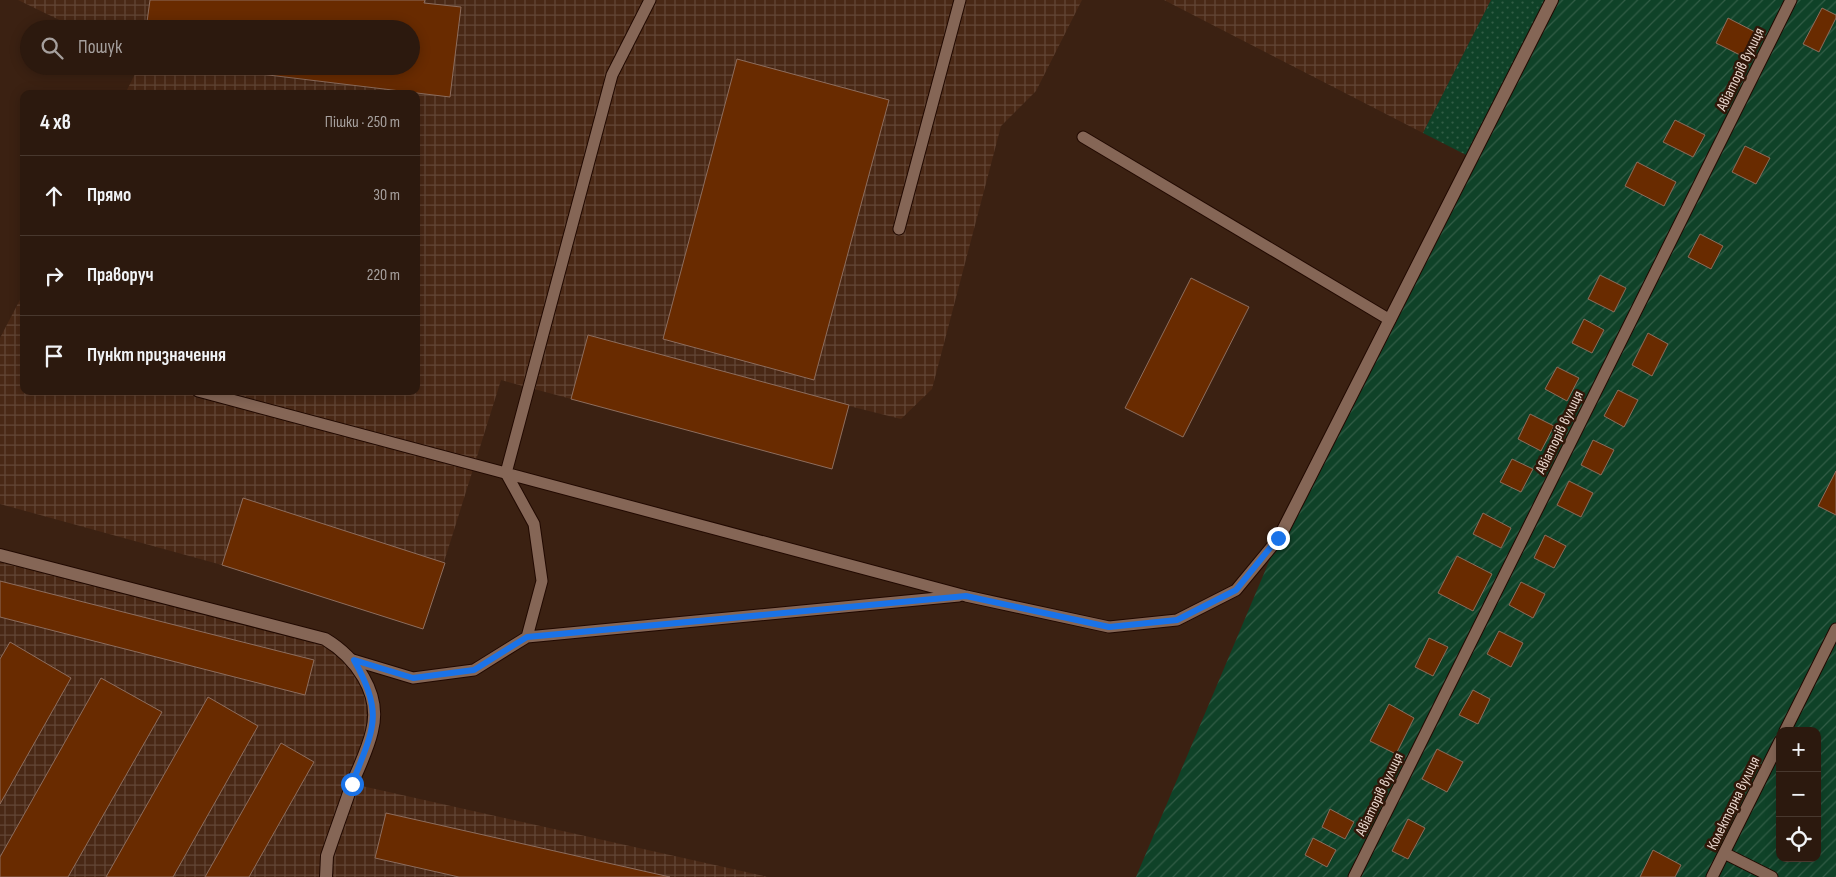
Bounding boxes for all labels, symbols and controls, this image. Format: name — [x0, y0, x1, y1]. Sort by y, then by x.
search box — [20, 20, 420, 75]
street label: Авіаторів вулиця — [1712, 24, 1769, 115]
icon: search — [38, 34, 66, 62]
text: Пошук — [78, 36, 122, 59]
text: 4 хв — [40, 110, 71, 135]
text: Пішки · 250 m — [325, 113, 400, 132]
icon: ahead — [40, 182, 68, 210]
text: Прямо — [87, 184, 131, 207]
text: 30 m — [373, 186, 400, 205]
icon: right — [40, 262, 68, 290]
text: Праворуч — [87, 264, 154, 287]
text: 220 m — [367, 266, 400, 285]
icon: arrive — [40, 342, 68, 370]
text: Пункт призначення — [87, 344, 226, 367]
street label: Авіаторів вулиця — [1531, 387, 1588, 478]
route end — [1267, 527, 1290, 550]
map controls — [1776, 727, 1821, 862]
button: + — [1776, 727, 1821, 772]
street label: Авіаторів вулиця — [1351, 749, 1408, 840]
street label: Колекторна вулиця — [1703, 753, 1764, 853]
button: − — [1776, 772, 1821, 817]
route start — [341, 773, 364, 796]
button: locate — [1776, 817, 1821, 862]

